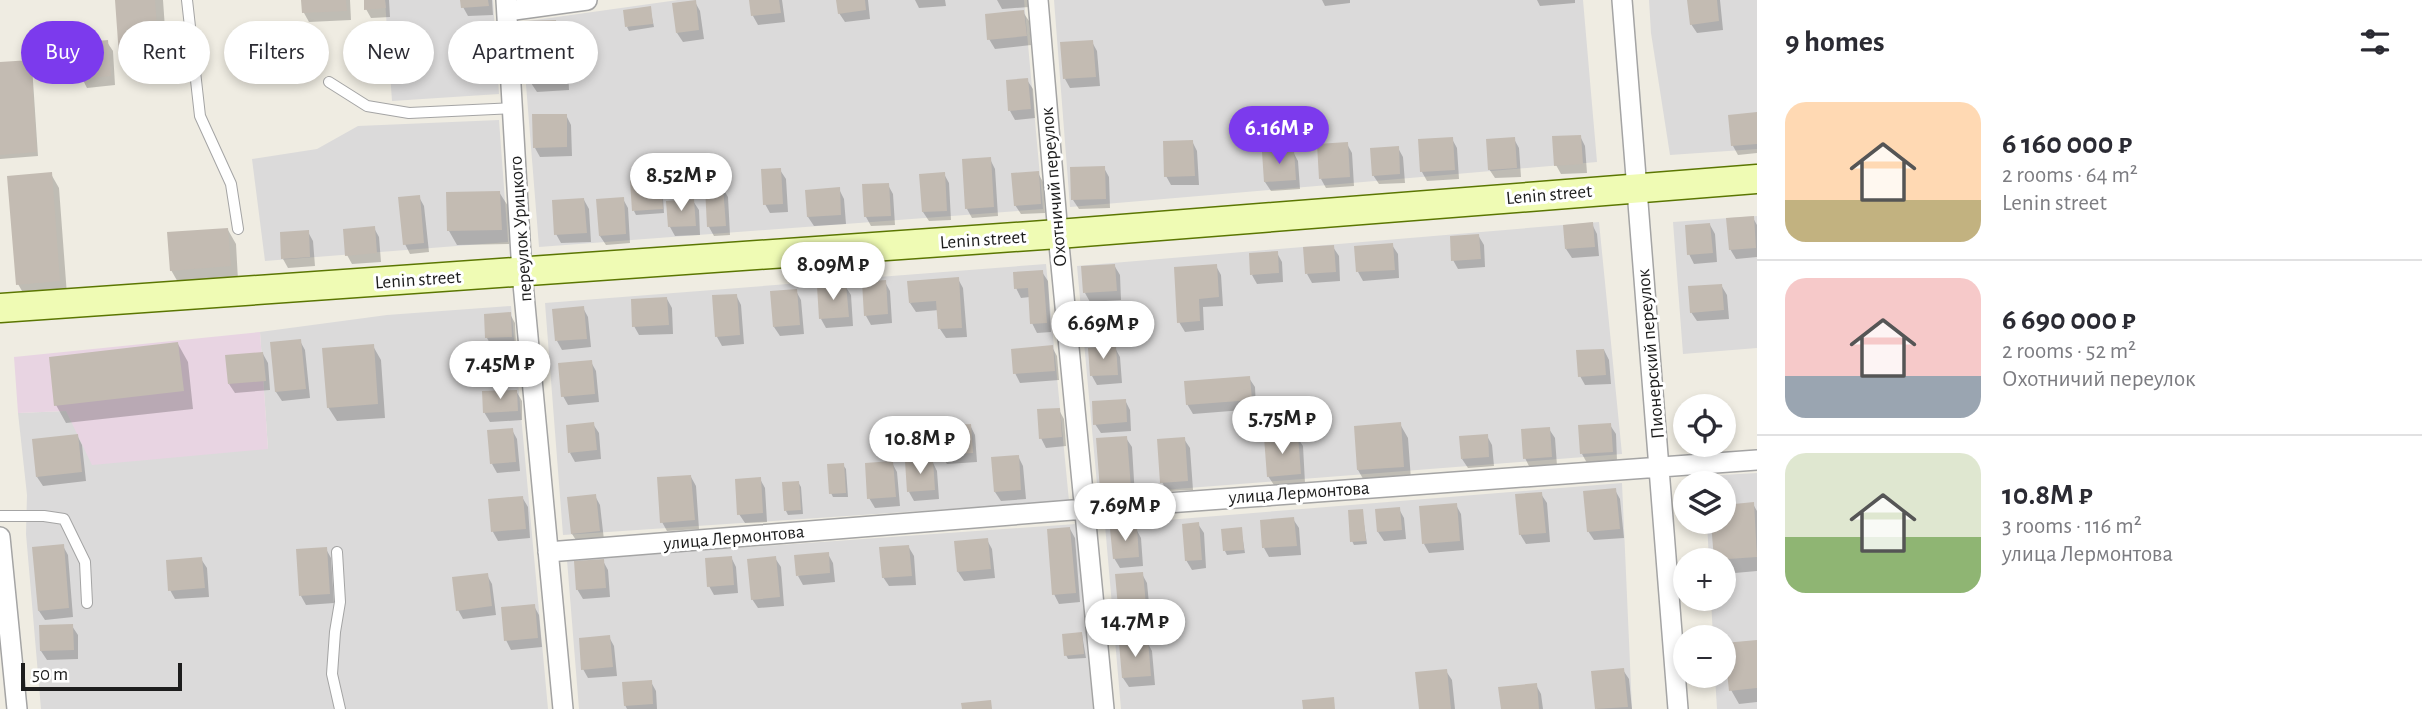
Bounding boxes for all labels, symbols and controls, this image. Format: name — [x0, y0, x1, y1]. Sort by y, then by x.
chip: Buy — [21, 21, 104, 84]
chip: Rent — [118, 21, 210, 84]
chip: Filters — [224, 21, 329, 84]
chip: New — [343, 21, 434, 84]
chip: Apartment — [448, 21, 598, 84]
icon: filters — [2356, 23, 2394, 61]
text: 9 homes — [1785, 27, 1885, 57]
street label: Охотничий переулок — [1038, 106, 1070, 267]
pin: 6.16M ₽ — [1214, 106, 1344, 166]
text: 6.16M ₽ — [1245, 117, 1313, 140]
text: 6 160 000 ₽ — [2002, 129, 2132, 159]
icon: home — [1841, 130, 1925, 214]
pin: 8.52M ₽ — [616, 154, 746, 213]
street label: переулок Урицкого — [506, 155, 536, 303]
text: 8.52M ₽ — [646, 164, 716, 187]
text: 2 rooms · 64 m² — [2002, 164, 2138, 187]
street label: Lenin street — [1505, 182, 1593, 208]
text: Lenin street — [2002, 192, 2107, 215]
street label: Lenin street — [939, 228, 1027, 252]
pin: 8.09M ₽ — [768, 243, 898, 302]
text: 8.09M ₽ — [797, 253, 869, 276]
street label: Lenin street — [374, 268, 462, 292]
street label: Пионерский переулок — [1634, 268, 1668, 440]
pin: 6.69M ₽ — [1038, 302, 1168, 361]
text: 6 690 000 ₽ — [2002, 305, 2136, 335]
icon: home — [1841, 306, 1925, 390]
text: 6.69M ₽ — [1067, 312, 1139, 335]
text: 2 rooms · 52 m² — [2002, 340, 2136, 363]
pin: 7.45M ₽ — [435, 342, 565, 401]
text: 7.45M ₽ — [465, 352, 535, 375]
text: Охотничий переулок — [2002, 368, 2195, 391]
map controls — [1673, 394, 1736, 688]
button: locate — [1673, 394, 1736, 457]
pin: 5.75M ₽ — [1217, 396, 1347, 456]
text: 5.75M ₽ — [1248, 407, 1316, 430]
pin: 10.8M ₽ — [855, 416, 985, 476]
text: 10.8M ₽ — [885, 427, 955, 450]
button: layers — [1673, 471, 1736, 534]
street label: улица Лермонтова — [1227, 479, 1370, 507]
text: 10.8M ₽ — [2002, 480, 2093, 510]
icon: home — [1841, 481, 1925, 565]
pin: 7.69M ₽ — [1060, 484, 1190, 543]
text: 7.69M ₽ — [1090, 494, 1160, 517]
text: 3 rooms · 116 m² — [2002, 515, 2142, 538]
street label: улица Лермонтова — [662, 522, 805, 554]
text: улица Лермонтова — [2002, 543, 2173, 566]
button: + — [1673, 548, 1736, 611]
pin: 14.7M ₽ — [1070, 600, 1200, 659]
text: 14.7M ₽ — [1101, 610, 1169, 633]
button: − — [1673, 625, 1736, 688]
scale bar — [21, 660, 182, 692]
text: 50 m — [32, 665, 68, 684]

